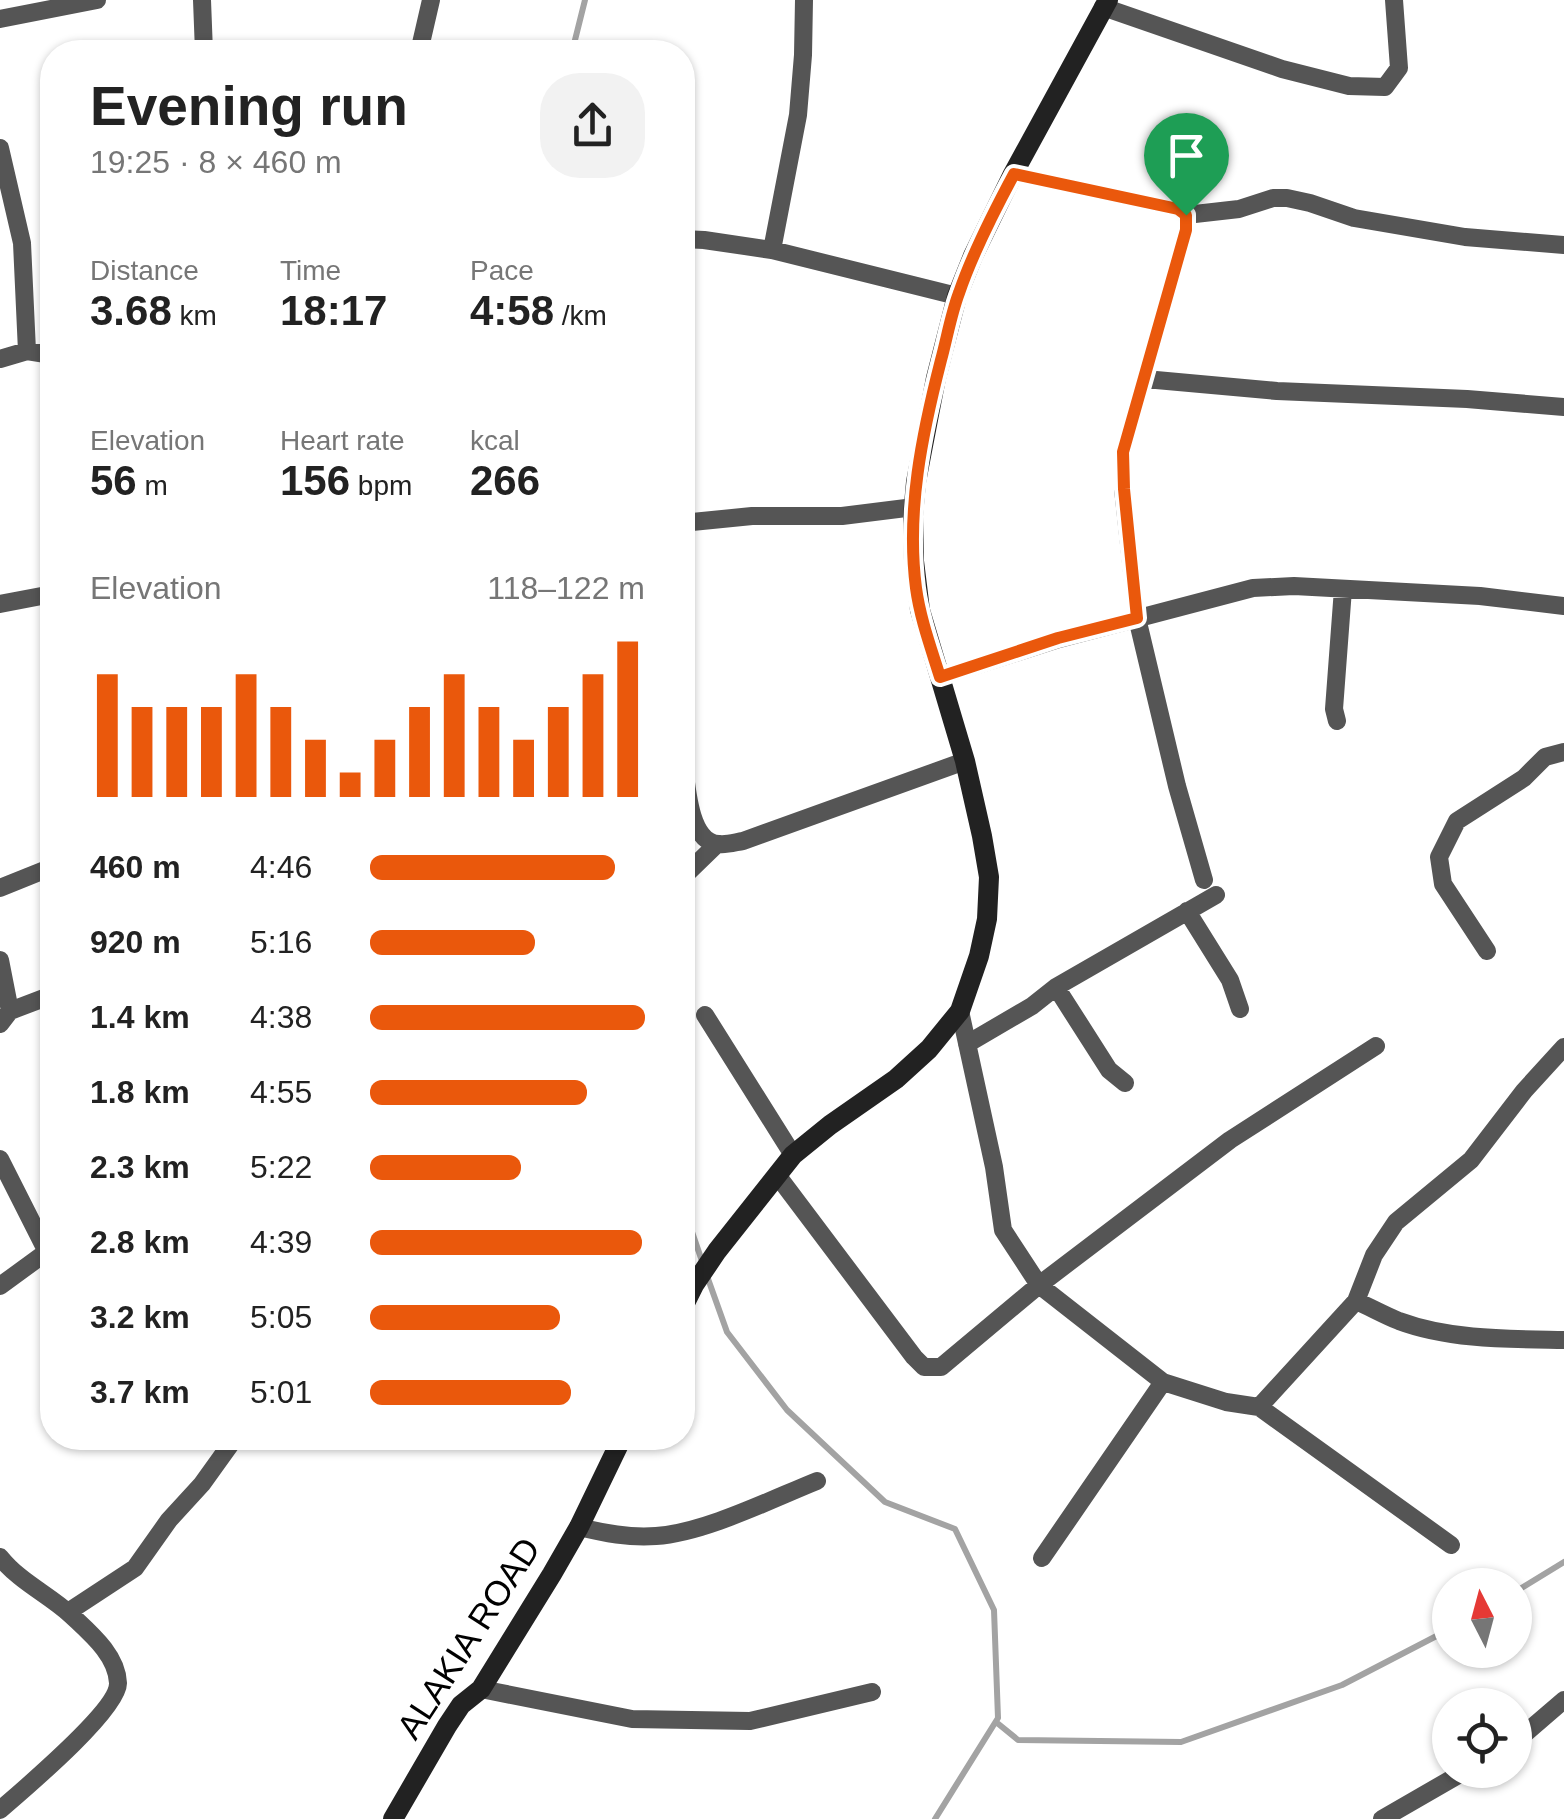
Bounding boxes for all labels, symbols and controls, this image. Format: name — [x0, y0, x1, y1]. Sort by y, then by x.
button: share — [540, 73, 645, 178]
text: Evening run — [90, 75, 408, 137]
pin — [1144, 113, 1229, 216]
icon: arrive — [1159, 128, 1214, 183]
text: 19:25 · 8 × 460 m — [90, 144, 342, 180]
text: Distance — [90, 255, 199, 286]
text: Time — [280, 255, 341, 286]
text: Pace — [470, 255, 534, 286]
text: 3.68 — [90, 287, 172, 334]
text: 18:17 — [280, 287, 387, 334]
text: 4:58 — [470, 287, 554, 334]
text: km — [172, 300, 217, 331]
text: /km — [554, 300, 607, 331]
text: Elevation — [90, 425, 205, 456]
text: Heart rate — [280, 425, 405, 456]
text: kcal — [470, 425, 520, 456]
text: 56 — [90, 457, 137, 504]
text: 156 — [280, 457, 350, 504]
text: 266 — [470, 457, 540, 504]
text: m — [137, 470, 168, 501]
text: bpm — [350, 470, 412, 501]
text: Elevation — [90, 570, 222, 606]
text: 118–122 m — [487, 570, 645, 606]
text: 460 m — [90, 849, 181, 885]
text: 4:46 — [250, 849, 312, 885]
text: 920 m — [90, 924, 181, 960]
text: 5:16 — [250, 924, 312, 960]
text: 1.4 km — [90, 999, 190, 1035]
text: 4:38 — [250, 999, 312, 1035]
text: 1.8 km — [90, 1074, 190, 1110]
text: 4:55 — [250, 1074, 312, 1110]
text: 2.3 km — [90, 1149, 190, 1185]
text: 5:22 — [250, 1149, 312, 1185]
text: 2.8 km — [90, 1224, 190, 1260]
text: 4:39 — [250, 1224, 312, 1260]
text: 3.2 km — [90, 1299, 190, 1335]
text: 5:05 — [250, 1299, 312, 1335]
text: 3.7 km — [90, 1374, 190, 1410]
text: 5:01 — [250, 1374, 312, 1410]
street label: ALAKIA ROAD — [389, 1530, 547, 1746]
north arrow — [1432, 1568, 1532, 1668]
map controls — [1432, 1568, 1532, 1788]
button: locate — [1432, 1688, 1532, 1788]

